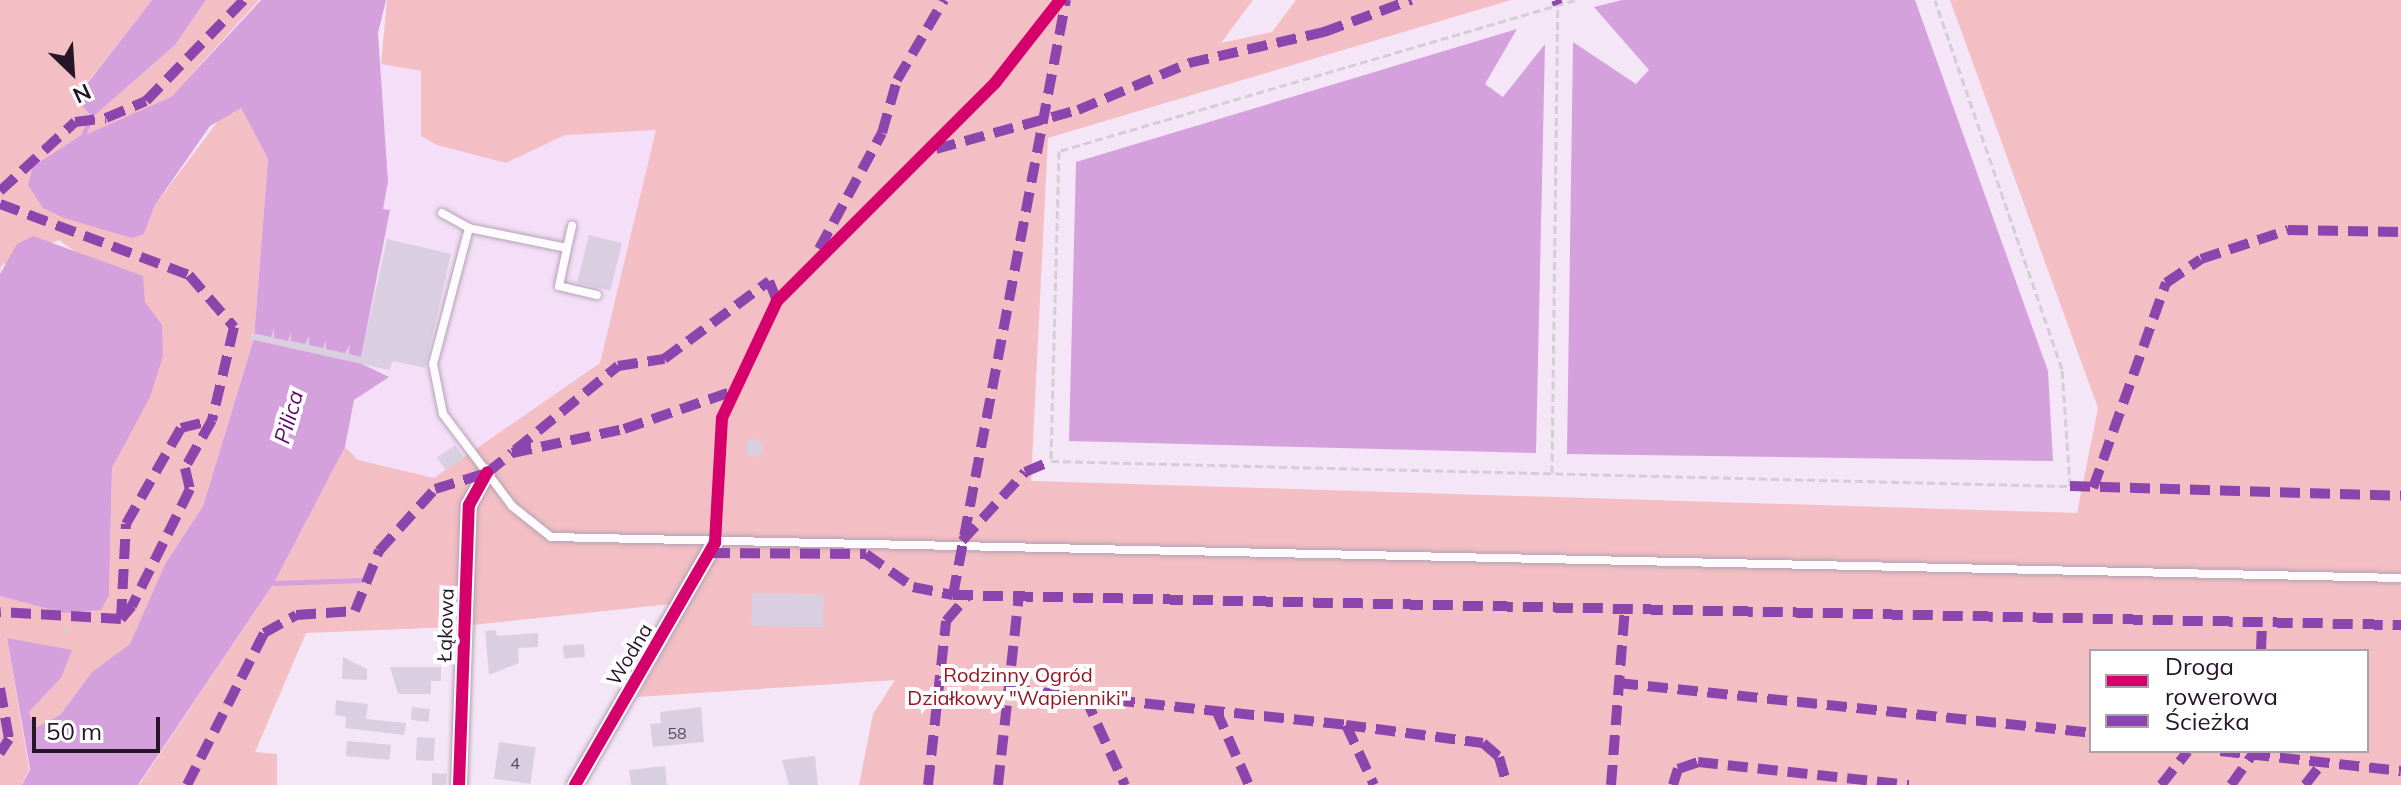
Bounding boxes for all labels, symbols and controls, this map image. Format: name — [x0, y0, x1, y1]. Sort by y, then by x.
north arrow — [32, 32, 112, 112]
text: N — [69, 78, 96, 110]
water label: Pilica — [269, 387, 309, 447]
street label: Łąkowa — [432, 588, 458, 662]
street label: Wodna — [601, 619, 657, 689]
legend — [2089, 649, 2369, 753]
text: Droga rowerowa — [2165, 651, 2278, 711]
park label: Rodzinny Ogród Działkowy "Wapienniki" — [907, 663, 1129, 710]
scale bar — [36, 701, 164, 751]
text: Ścieżka — [2165, 706, 2250, 736]
text: 50 m — [46, 716, 102, 746]
house number: 58 — [667, 723, 687, 743]
house number: 4 — [510, 753, 520, 773]

